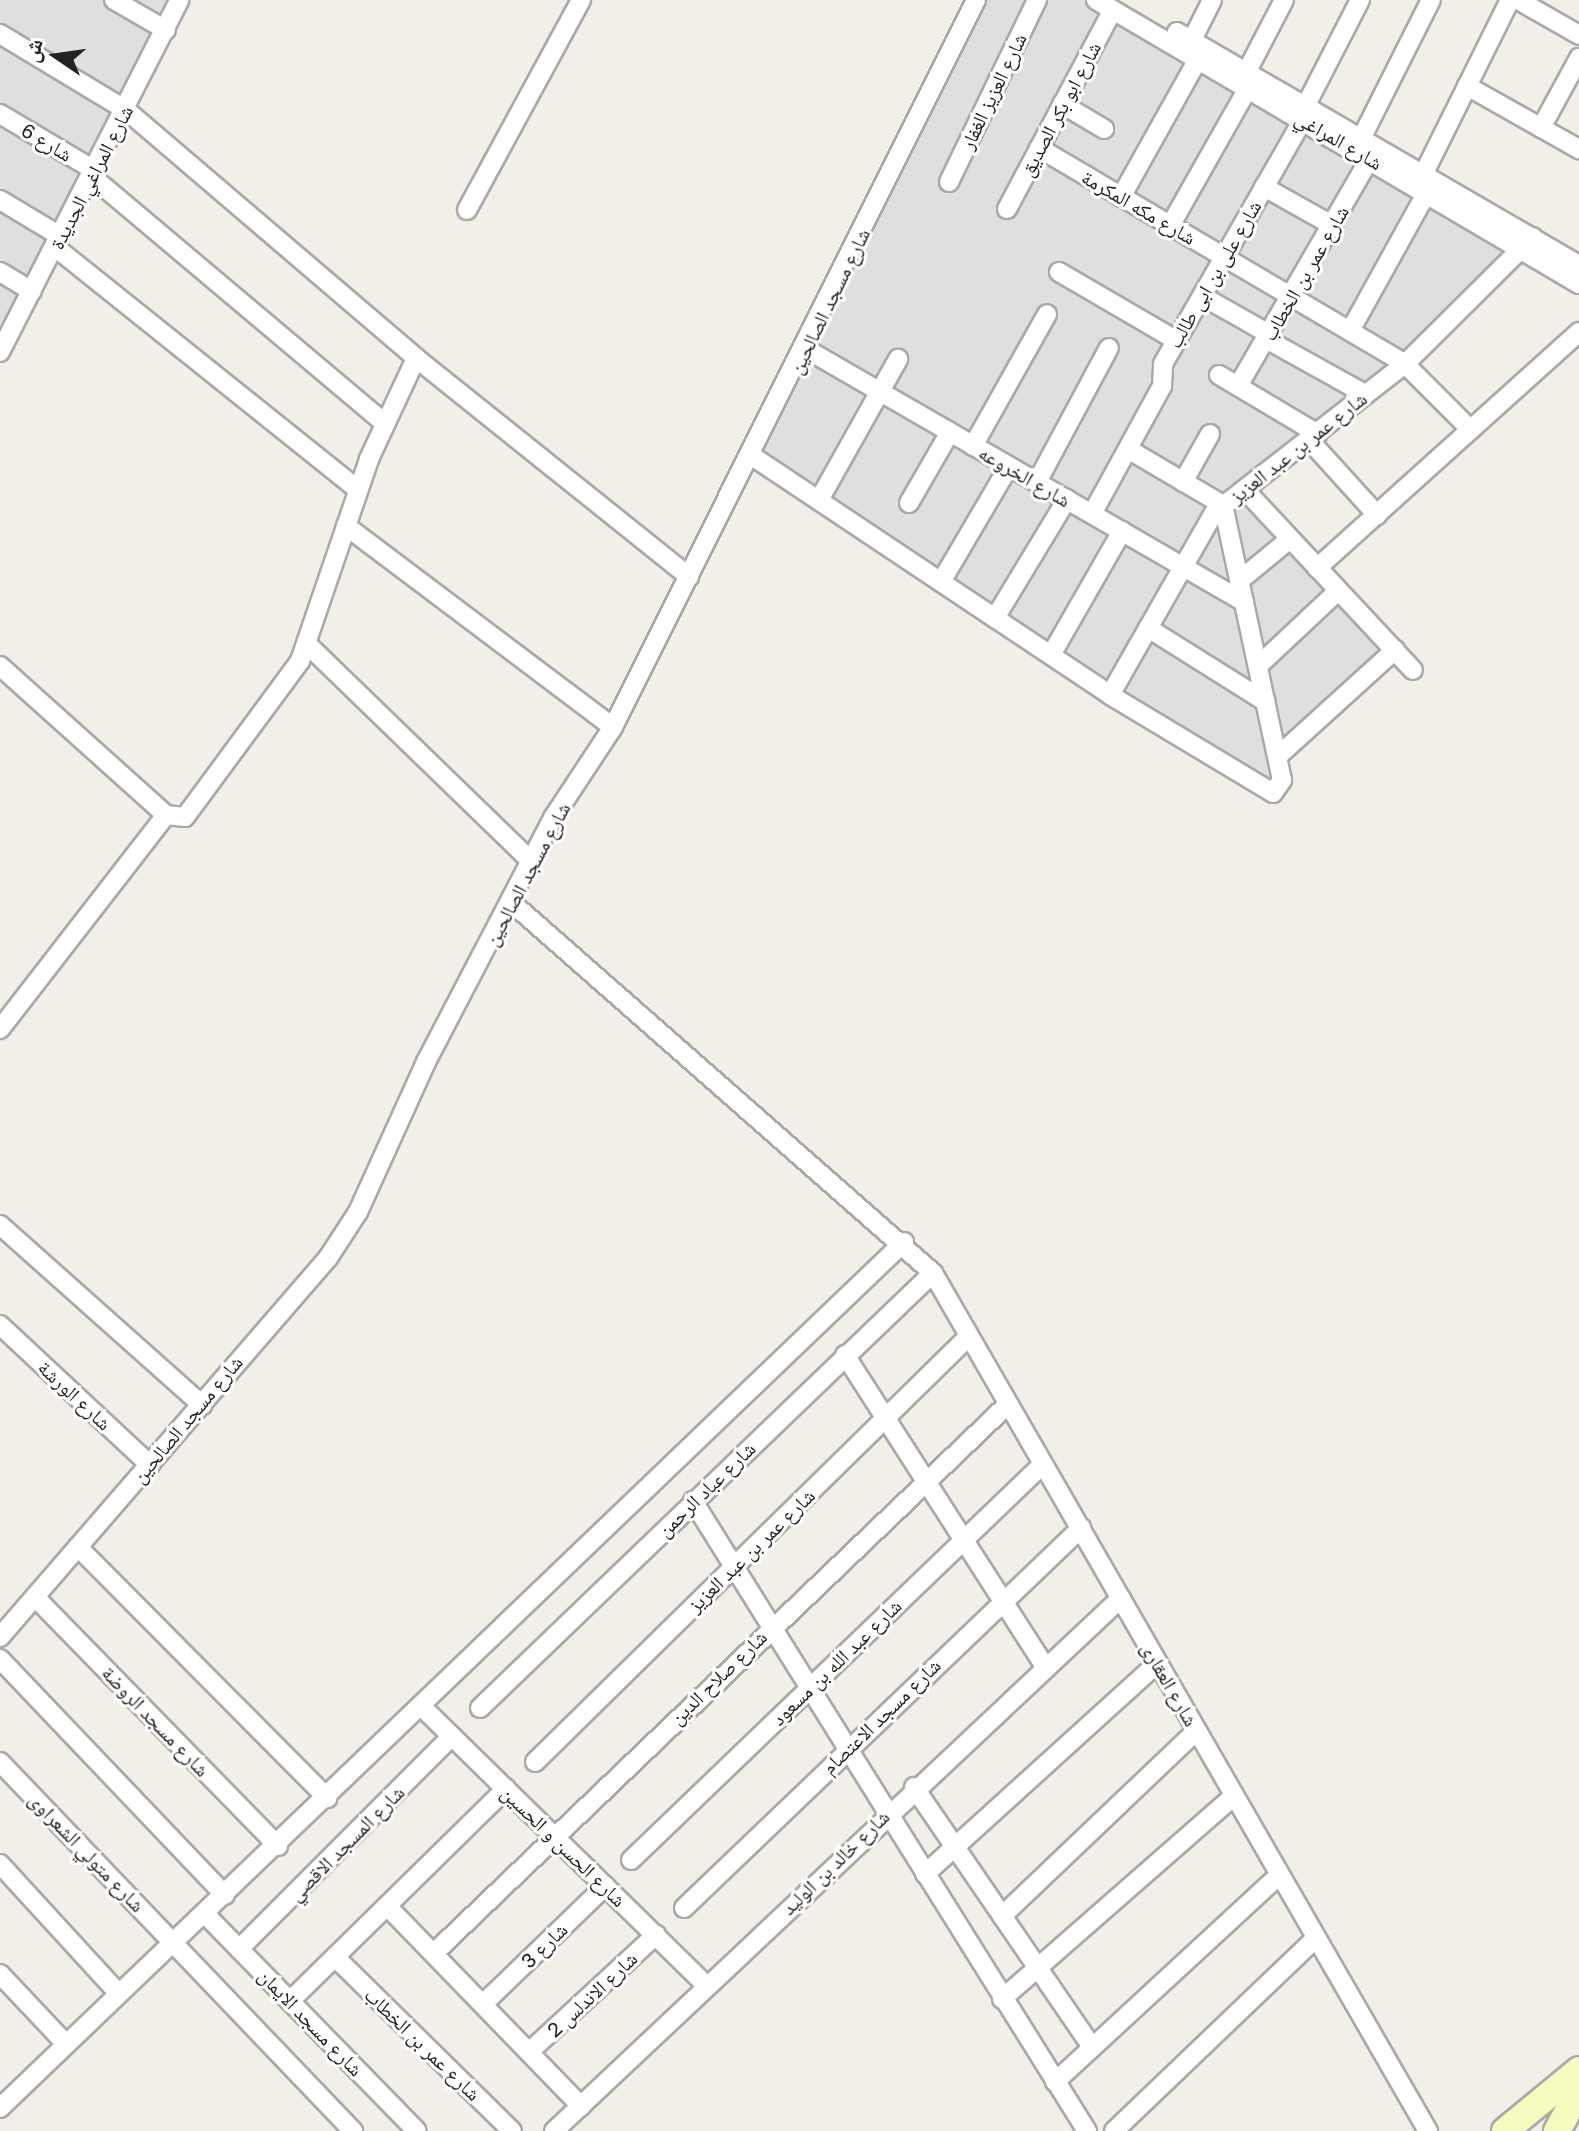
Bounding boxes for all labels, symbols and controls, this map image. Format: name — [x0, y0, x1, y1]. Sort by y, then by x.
north arrow — [16, 16, 96, 96]
street label: شارع العزيز الغفار — [955, 29, 1031, 153]
text: ش — [16, 36, 48, 65]
street label: شارع ابو بكر الصديق — [1014, 38, 1106, 180]
street label: شارع المراغي الجديدة — [44, 101, 138, 253]
street label: شارع المراغي — [1291, 105, 1387, 175]
street label: شارع 6 — [17, 118, 77, 166]
street label: شارع مكه المكرمة — [1078, 165, 1200, 249]
street label: شارع على بن ابى طالب — [1162, 196, 1266, 352]
street label: شارع عمر بن الخطاب — [1257, 201, 1353, 345]
street label: شارع مسجد الصالحين — [783, 224, 875, 378]
street label: شارع عمر بن عبد العزيز — [1225, 386, 1371, 508]
street label: شارع الخروعه — [975, 440, 1075, 512]
street label: شارع مسجد الصالحين — [479, 798, 575, 950]
street label: شارع مسجد الصالحين — [127, 1350, 247, 1488]
street label: شارع الورشة — [33, 1355, 117, 1435]
street label: شارع عباد الرحمن — [652, 1436, 760, 1542]
street label: شارع عمر بن عبد العزيز — [682, 1483, 820, 1617]
street label: شارع عبد الله بن مسعود — [766, 1594, 906, 1730]
street label: شارع صلاح الدين — [664, 1625, 772, 1729]
street label: شارع العقارى — [1136, 1638, 1204, 1730]
street label: شارع مسجد الاعتصام — [817, 1653, 945, 1779]
street label: شارع مسجد الروضة — [97, 1661, 215, 1781]
street label: شارع المسجد الاقصي — [283, 1780, 409, 1906]
street label: شارع الحسن و الحسين — [497, 1780, 631, 1912]
street label: شارع متولي الشعراوى — [24, 1787, 150, 1917]
street label: شارع خالد بن الوليد — [776, 1804, 894, 1920]
street label: شارع 3 — [516, 1917, 572, 1973]
street label: شارع الاندلس 2 — [542, 1946, 642, 2042]
street label: شارع مسجد الايمان — [254, 1963, 368, 2081]
street label: شارع عمر بن الخطاب — [360, 1983, 486, 2105]

